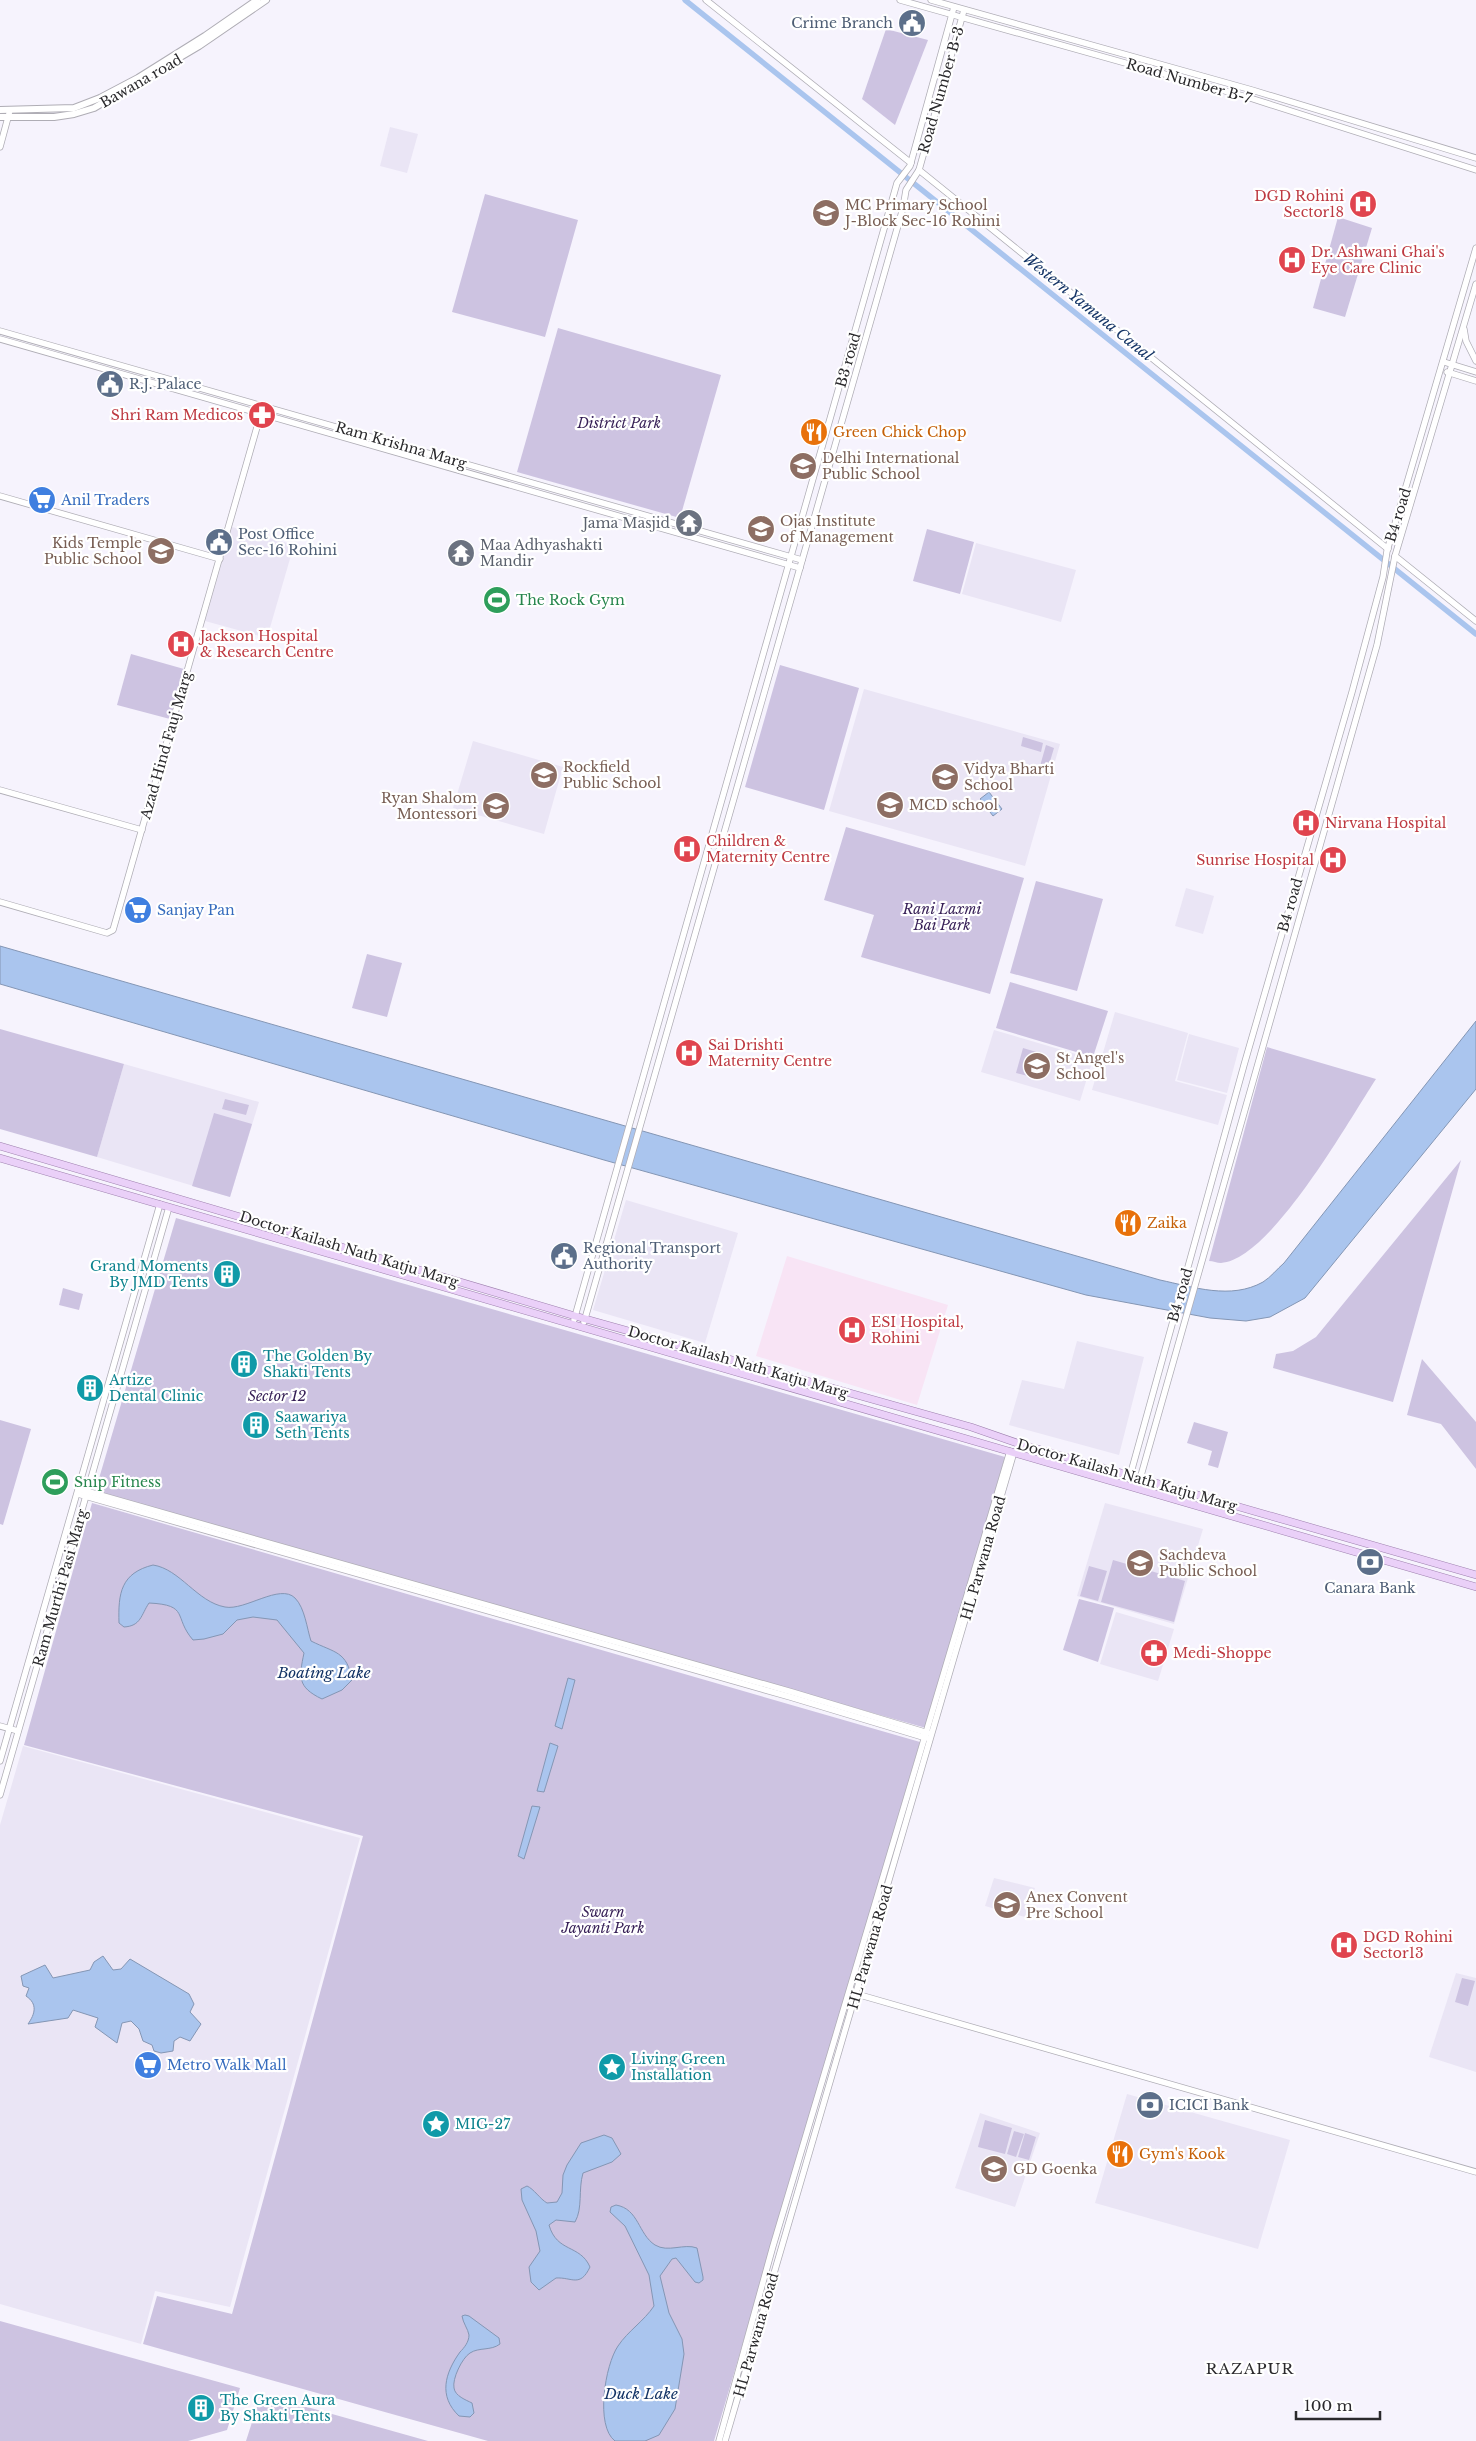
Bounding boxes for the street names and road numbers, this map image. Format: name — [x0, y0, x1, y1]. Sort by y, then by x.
street label: Road Number B-3 — [914, 24, 968, 156]
street label: Bawana road — [97, 50, 186, 112]
street label: Road Number B-7 — [1124, 54, 1255, 108]
street label: B3 road — [832, 330, 865, 390]
street label: Ram Krishna Marg — [333, 418, 469, 472]
street label: B4 road — [1381, 485, 1415, 544]
street label: Azad Hind Fauj Marg — [136, 668, 196, 822]
street label: B4 road — [1274, 875, 1306, 934]
street label: Doctor Kailash Nath Katju Marg — [237, 1207, 461, 1291]
street label: B4 road — [1164, 1265, 1196, 1324]
street label: Doctor Kailash Nath Katju Marg — [626, 1322, 851, 1402]
street label: Doctor Kailash Nath Katju Marg — [1015, 1435, 1240, 1515]
street label: HL Parwana Road — [957, 1493, 1010, 1622]
street label: Ram Murthi Pasi Marg — [29, 1507, 91, 1669]
street label: HL Parwana Road — [844, 1882, 897, 2011]
street label: HL Parwana Road — [730, 2270, 783, 2399]

